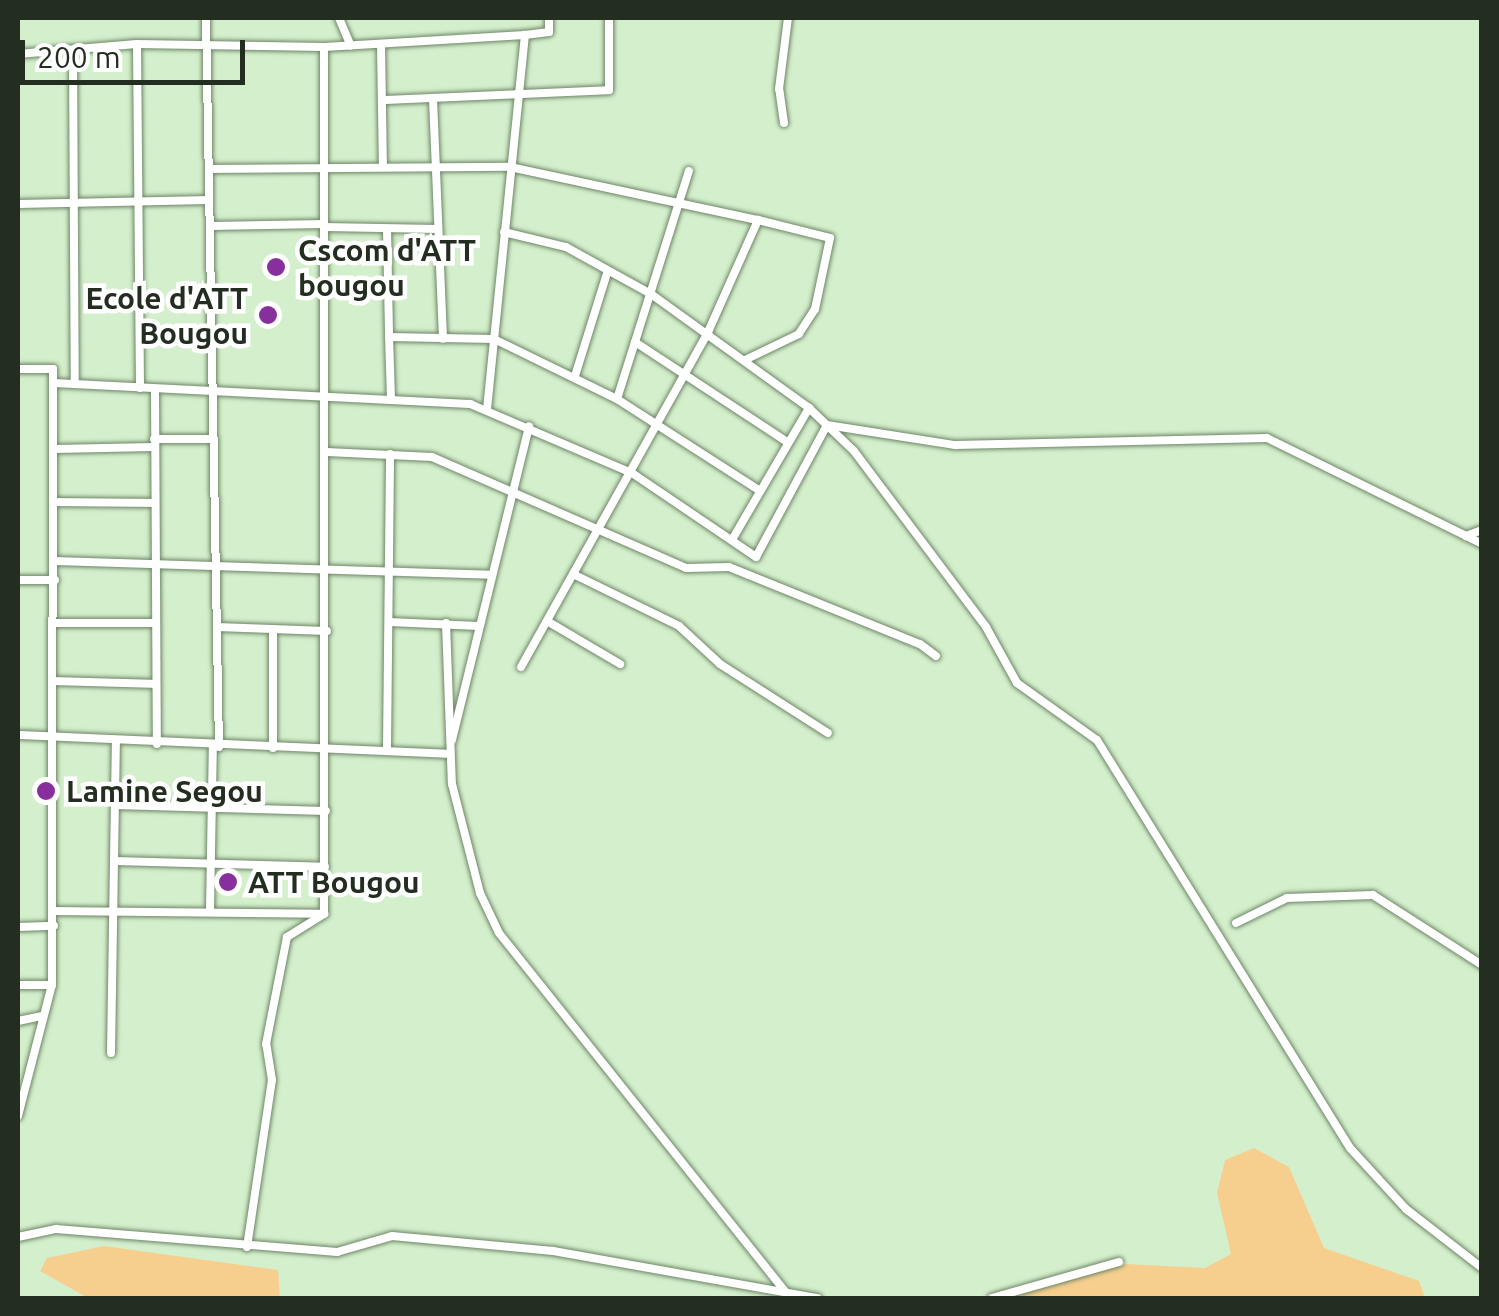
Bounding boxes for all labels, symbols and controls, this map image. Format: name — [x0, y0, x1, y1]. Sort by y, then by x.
scale bar — [25, 20, 250, 82]
text: 200 m — [37, 40, 121, 74]
place label: Cscom d'ATT bougou — [298, 232, 476, 302]
marker: Cscom d'ATT bougou — [263, 254, 289, 280]
place label: Ecole d'ATT Bougou — [85, 280, 248, 350]
marker: Ecole d'ATT Bougou — [257, 304, 279, 326]
place label: Lamine Segou — [66, 773, 263, 809]
marker: Lamine Segou — [35, 780, 57, 802]
place label: ATT Bougou — [248, 864, 419, 900]
marker: ATT Bougou — [217, 871, 239, 893]

